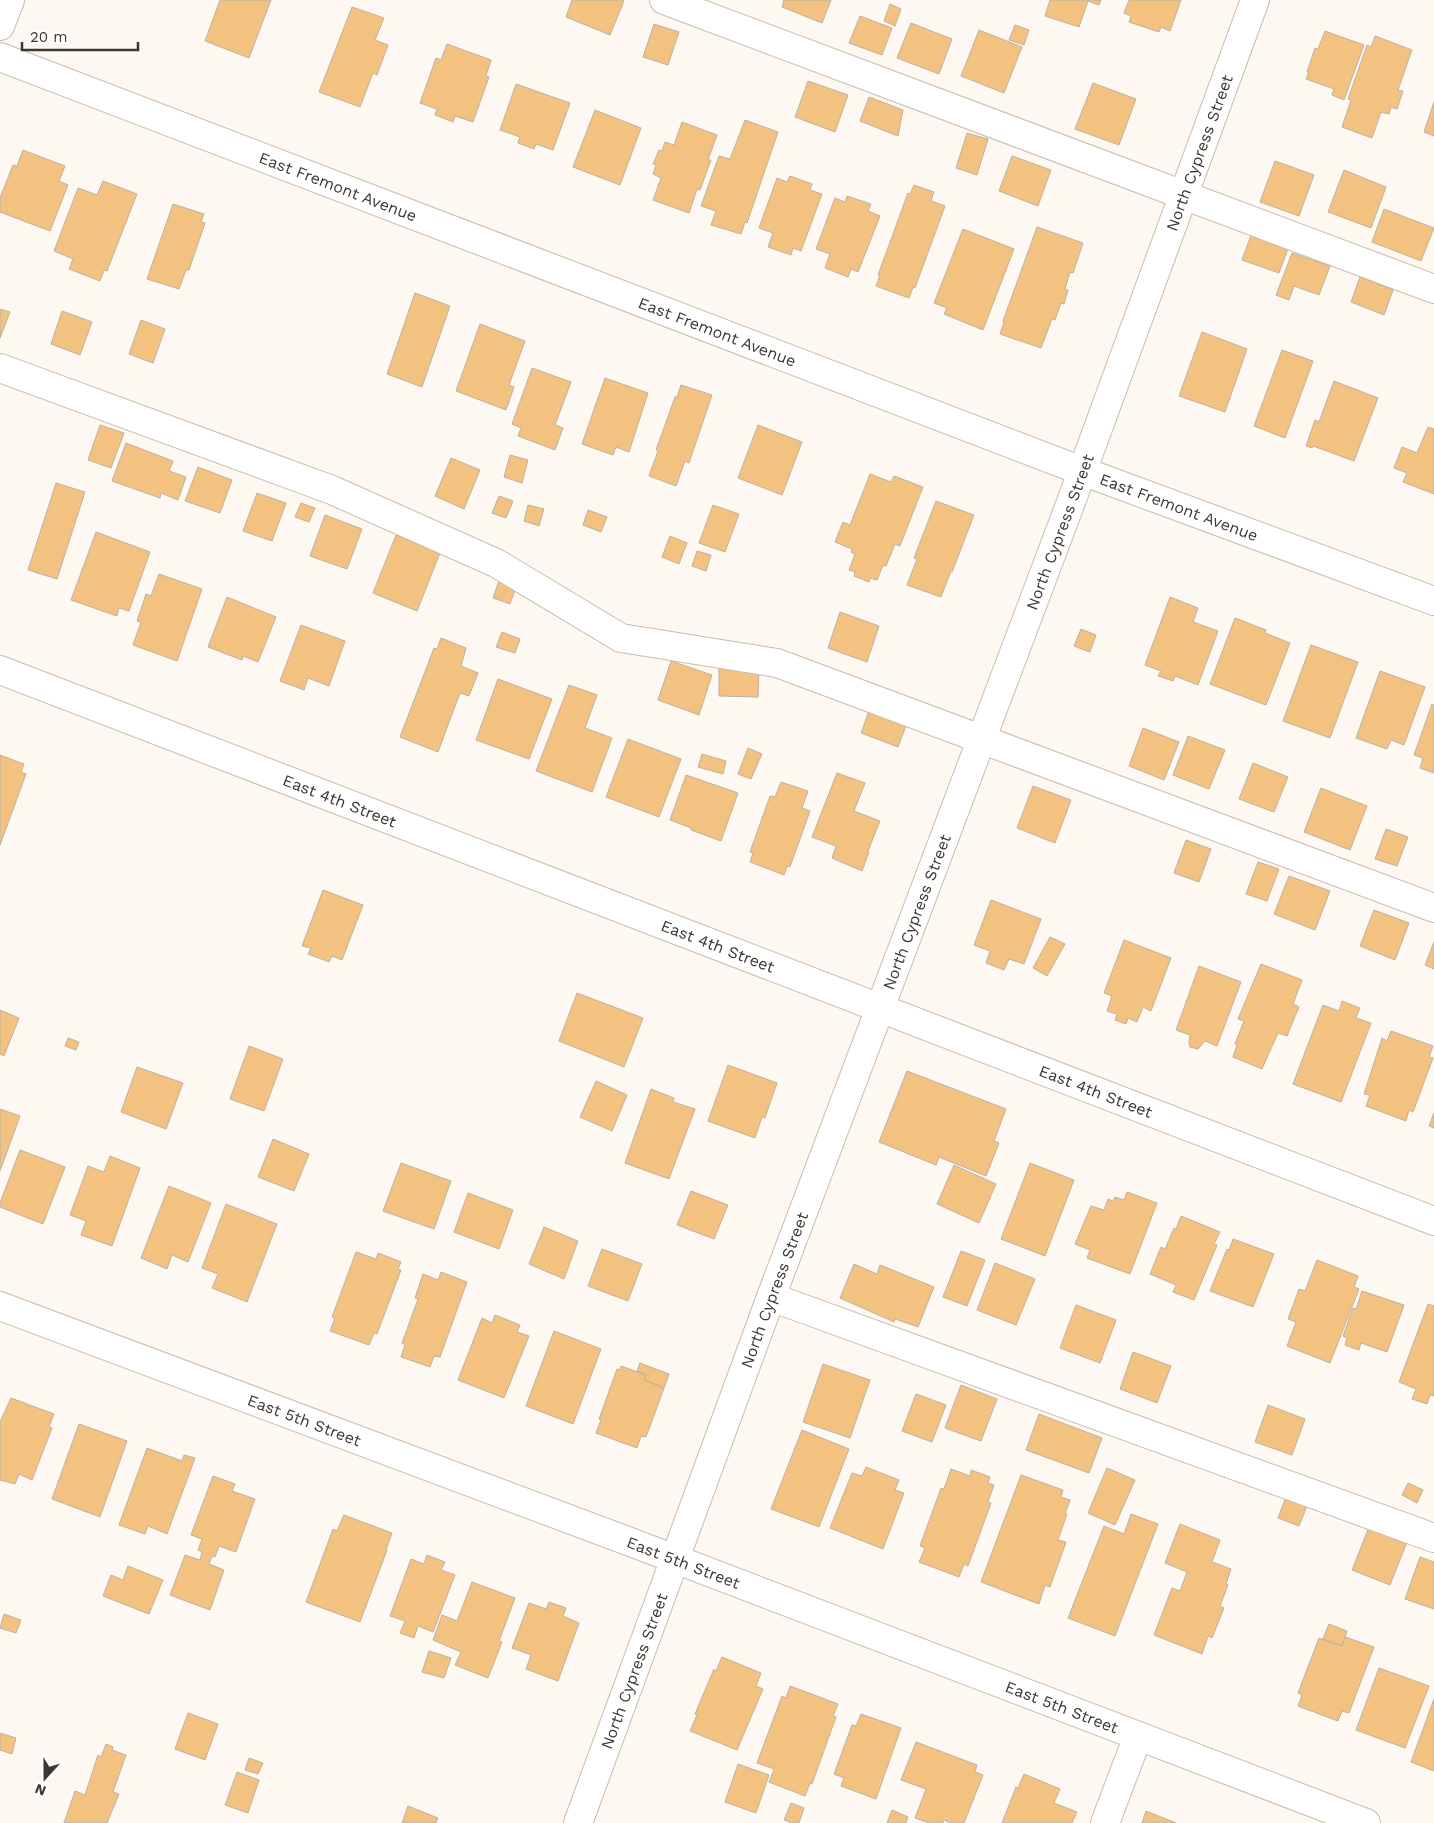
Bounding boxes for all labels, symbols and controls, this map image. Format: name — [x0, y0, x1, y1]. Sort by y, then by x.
scale bar — [22, 20, 139, 52]
text: 20 m — [30, 28, 68, 46]
street label: North Cypress Street — [1162, 72, 1236, 233]
street label: East Fremont Avenue — [257, 148, 420, 225]
street label: East Fremont Avenue — [636, 293, 799, 370]
street label: North Cypress Street — [1022, 451, 1097, 612]
street label: East Fremont Avenue — [1097, 469, 1261, 545]
street label: East 4th Street — [280, 770, 399, 831]
street label: North Cypress Street — [878, 831, 954, 992]
street label: East 4th Street — [658, 915, 778, 976]
street label: East 4th Street — [1036, 1061, 1156, 1122]
street label: North Cypress Street — [736, 1209, 812, 1370]
street label: East 5th Street — [245, 1390, 364, 1450]
street label: East 5th Street — [624, 1532, 743, 1593]
street label: North Cypress Street — [597, 1590, 671, 1752]
street label: East 5th Street — [1003, 1677, 1121, 1737]
north arrow — [20, 1753, 70, 1803]
text: N — [33, 1781, 48, 1799]

